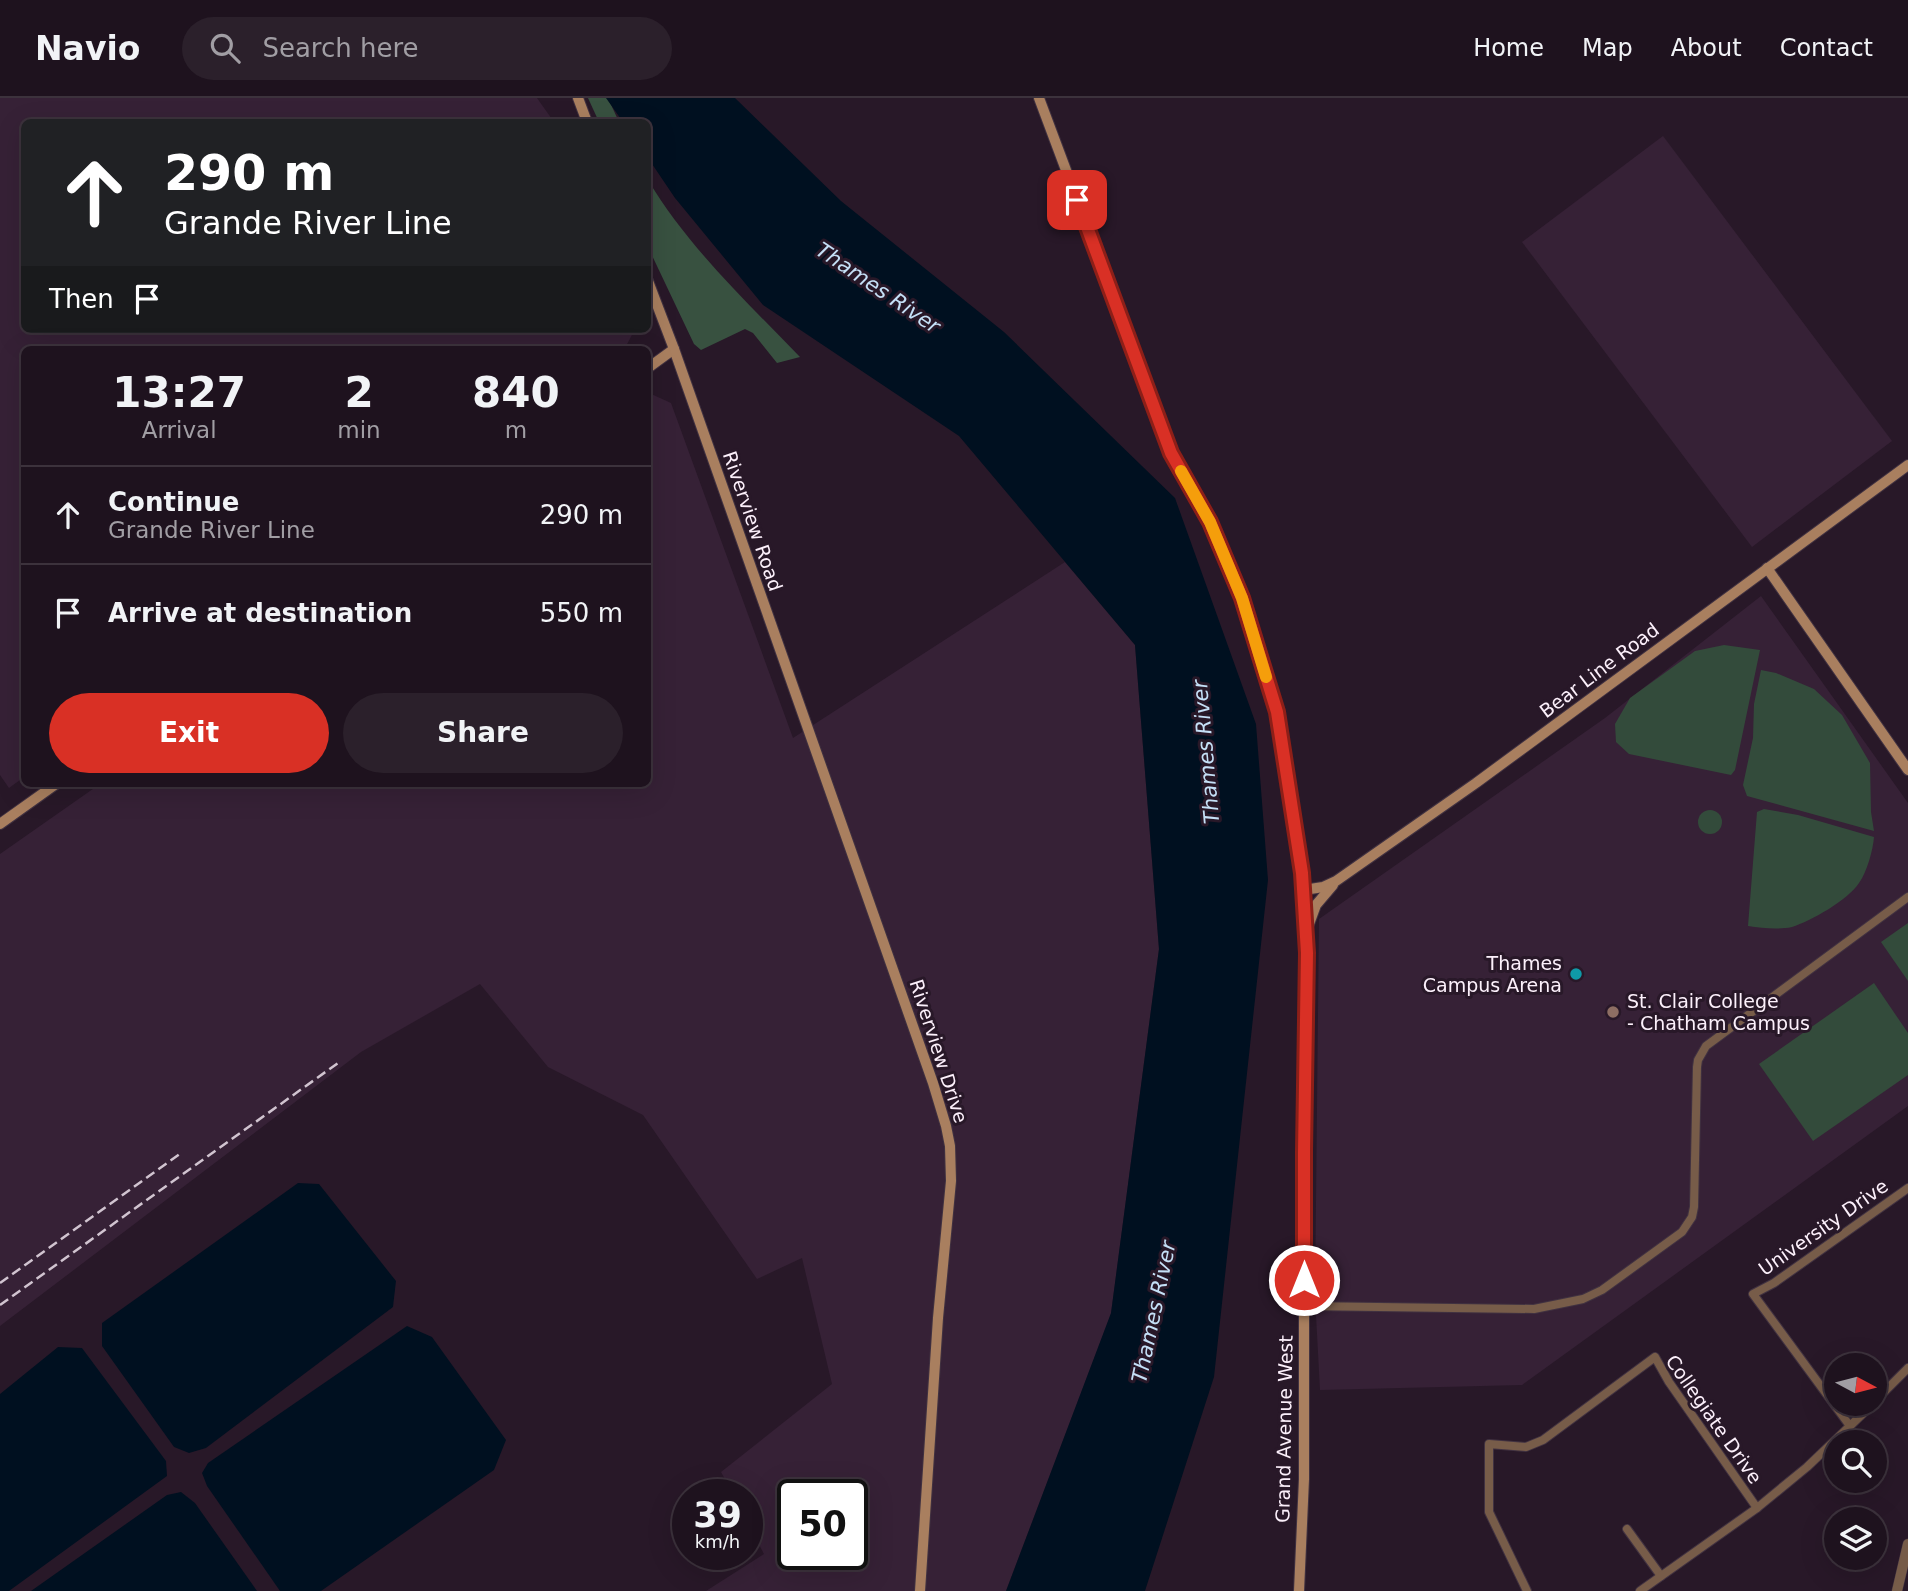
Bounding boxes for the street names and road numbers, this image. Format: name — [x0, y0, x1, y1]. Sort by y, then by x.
street label: Riverview Road — [719, 448, 787, 594]
street label: Bear Line Road — [1535, 618, 1663, 722]
street label: Riverview Drive — [905, 976, 973, 1126]
street label: University Drive — [1754, 1174, 1892, 1280]
street label: Grand Avenue West — [1271, 1335, 1297, 1523]
street label: Collegiate Drive — [1661, 1350, 1767, 1488]

